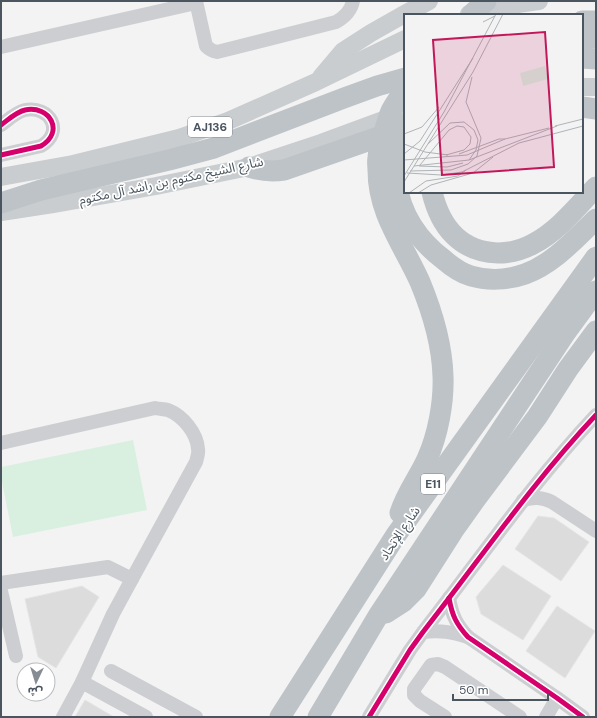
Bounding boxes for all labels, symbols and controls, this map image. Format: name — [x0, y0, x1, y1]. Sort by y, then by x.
inset map — [404, 14, 583, 193]
road number: AJ136 — [188, 117, 232, 137]
street label: شارع الشيخ مكتوم بن راشد آل مكتوم — [77, 153, 265, 210]
road number: E11 — [421, 474, 445, 494]
street label: شارع الإتحاد — [375, 503, 425, 565]
north arrow — [16, 662, 56, 702]
scale bar — [453, 676, 548, 702]
text: 50 m — [459, 682, 488, 698]
text: ش — [27, 684, 43, 699]

